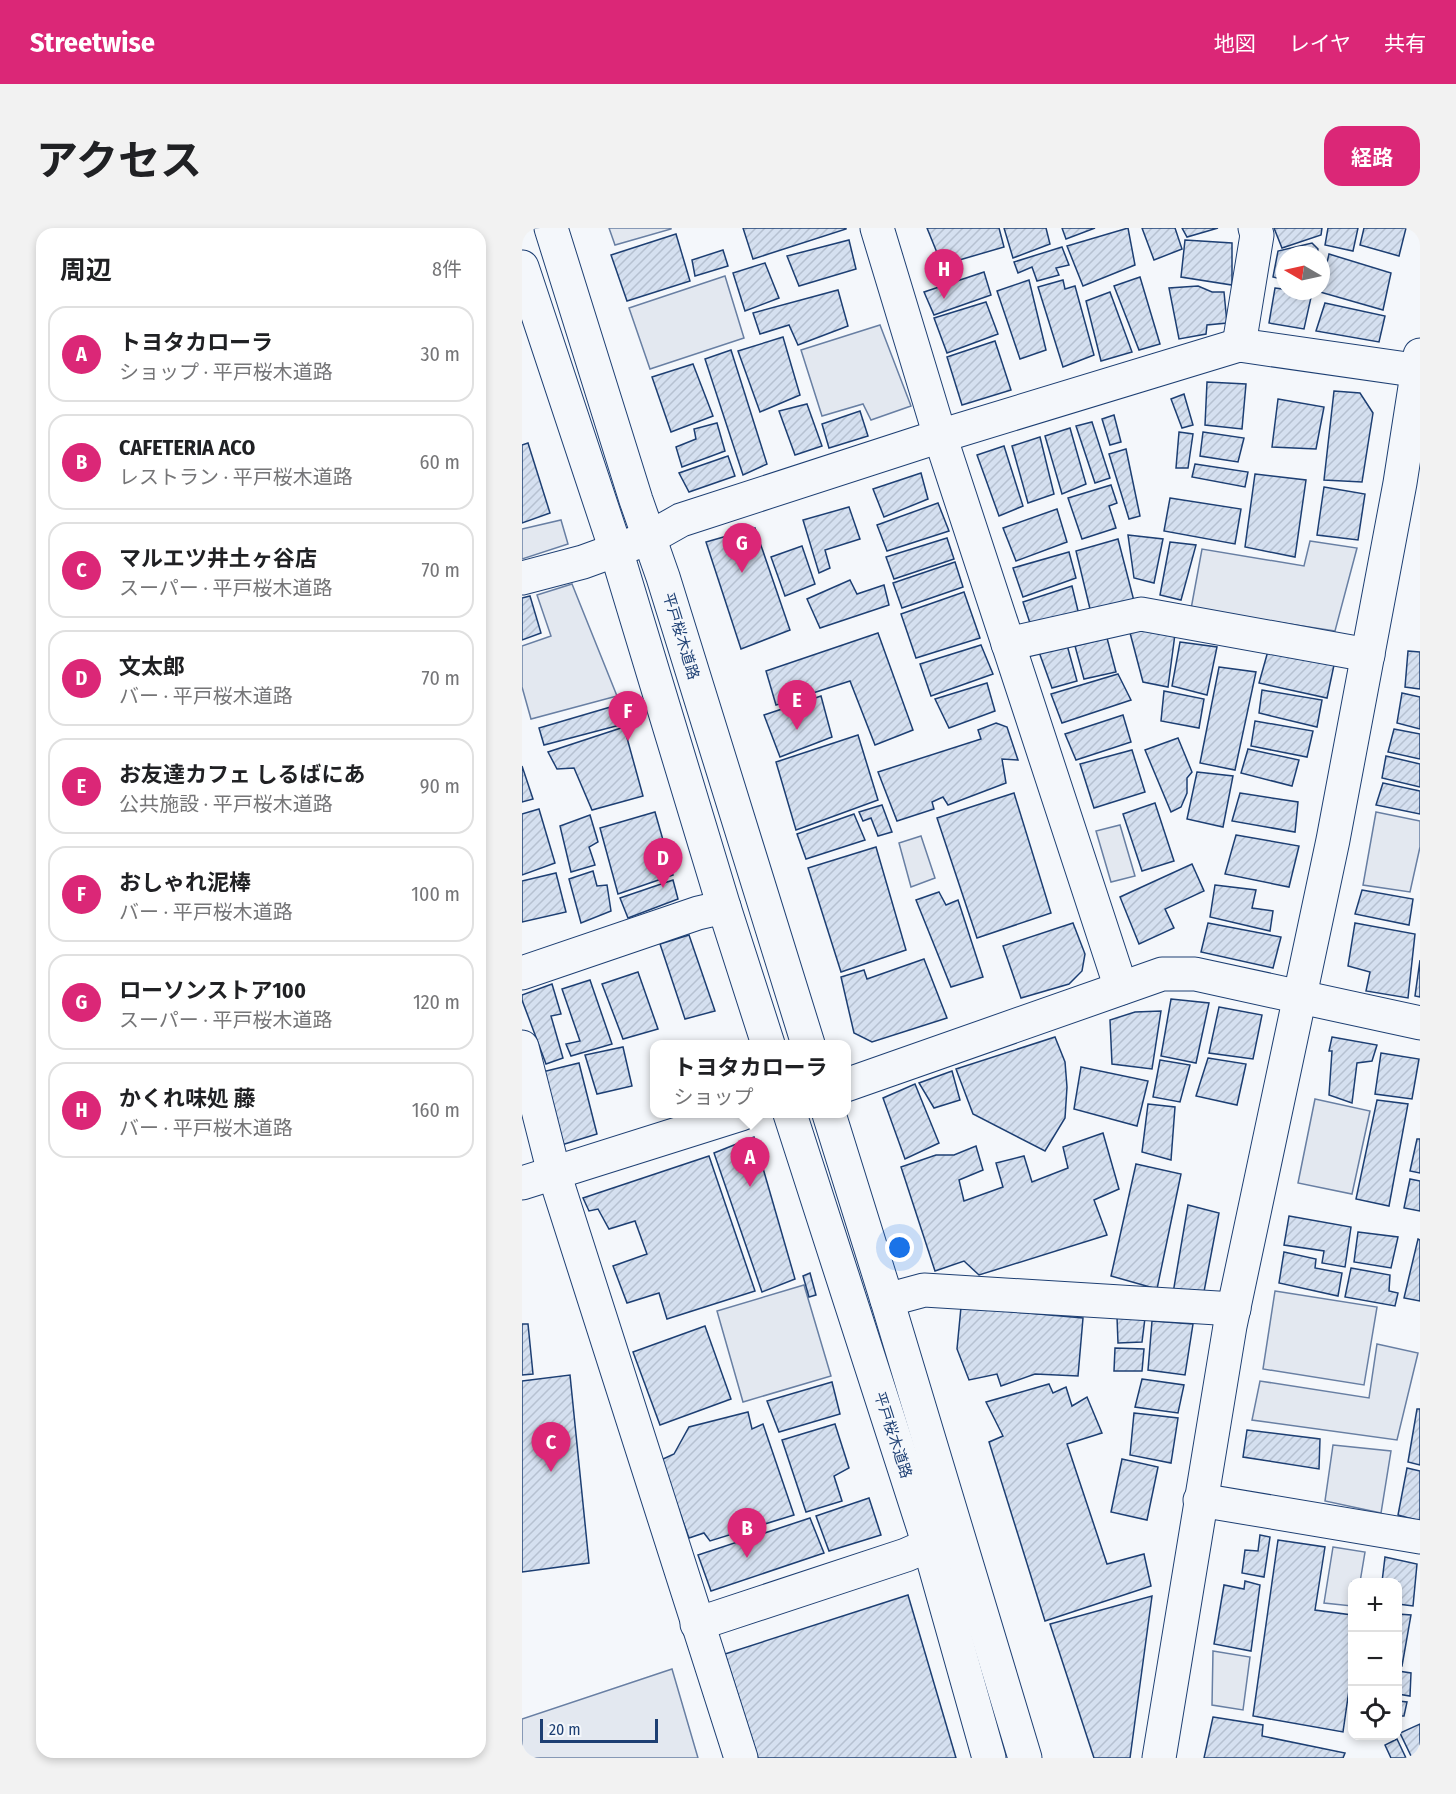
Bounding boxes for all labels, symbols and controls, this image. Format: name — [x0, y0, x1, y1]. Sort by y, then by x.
text: Streetwise — [30, 26, 155, 59]
text: 地図 — [1214, 31, 1256, 57]
text: レイヤ — [1289, 31, 1351, 57]
text: 共有 — [1384, 31, 1426, 57]
button: 経路 — [1324, 126, 1420, 186]
text: アクセス — [36, 136, 202, 186]
north arrow — [1276, 246, 1330, 300]
pin: H — [924, 250, 964, 299]
text: 周辺 — [60, 255, 112, 286]
text: 8件 — [432, 257, 462, 281]
text: トヨタカローラ — [119, 329, 273, 356]
text: A — [76, 342, 87, 366]
text: 30 m — [420, 342, 460, 366]
text: ショップ · 平戸桜木道路 — [119, 360, 333, 384]
text: CAFETERIA ACO — [119, 434, 255, 461]
text: B — [76, 450, 87, 474]
text: 60 m — [420, 450, 460, 474]
text: レストラン · 平戸桜木道路 — [119, 465, 353, 489]
pin: G — [722, 524, 762, 573]
text: マルエツ井土ヶ谷店 — [119, 545, 317, 572]
text: C — [76, 558, 87, 582]
text: 70 m — [422, 558, 460, 582]
text: スーパー · 平戸桜木道路 — [119, 576, 332, 600]
street label: 平戸桜木道路 — [659, 590, 703, 682]
text: 文太郎 — [119, 653, 185, 680]
text: D — [76, 666, 87, 690]
text: 70 m — [422, 666, 460, 690]
pin: E — [778, 680, 816, 730]
text: バー · 平戸桜木道路 — [119, 684, 293, 708]
pin: F — [608, 692, 648, 741]
text: お友達カフェ しるばにあ — [119, 761, 366, 788]
text: E — [77, 774, 86, 798]
text: 90 m — [420, 774, 460, 798]
text: 公共施設 · 平戸桜木道路 — [119, 792, 333, 816]
pin: D — [644, 838, 682, 888]
text: おしゃれ泥棒 — [119, 869, 251, 896]
text: F — [77, 882, 86, 906]
text: 100 m — [411, 882, 460, 906]
text: バー · 平戸桜木道路 — [119, 900, 293, 924]
text: ローソンストア100 — [119, 977, 306, 1004]
text: G — [76, 990, 87, 1014]
text: 120 m — [413, 990, 460, 1014]
text: スーパー · 平戸桜木道路 — [119, 1008, 332, 1032]
popup — [650, 1040, 851, 1118]
text: トヨタカローラ — [673, 1054, 828, 1081]
text: かくれ味処 藤 — [119, 1085, 256, 1112]
text: ショップ — [673, 1085, 753, 1109]
text: H — [75, 1098, 88, 1122]
text: 160 m — [412, 1098, 460, 1122]
text: バー · 平戸桜木道路 — [119, 1116, 293, 1140]
pin: A — [730, 1138, 770, 1187]
your location — [885, 1233, 914, 1262]
street label: 平戸桜木道路 — [871, 1389, 915, 1481]
pin: C — [531, 1422, 570, 1472]
pin: B — [728, 1508, 766, 1558]
map controls — [1348, 1578, 1402, 1740]
button: + — [1348, 1578, 1402, 1632]
button: − — [1348, 1632, 1402, 1686]
button: locate — [1348, 1686, 1402, 1740]
scale bar — [540, 1716, 658, 1744]
text: 20 m — [549, 1720, 580, 1739]

